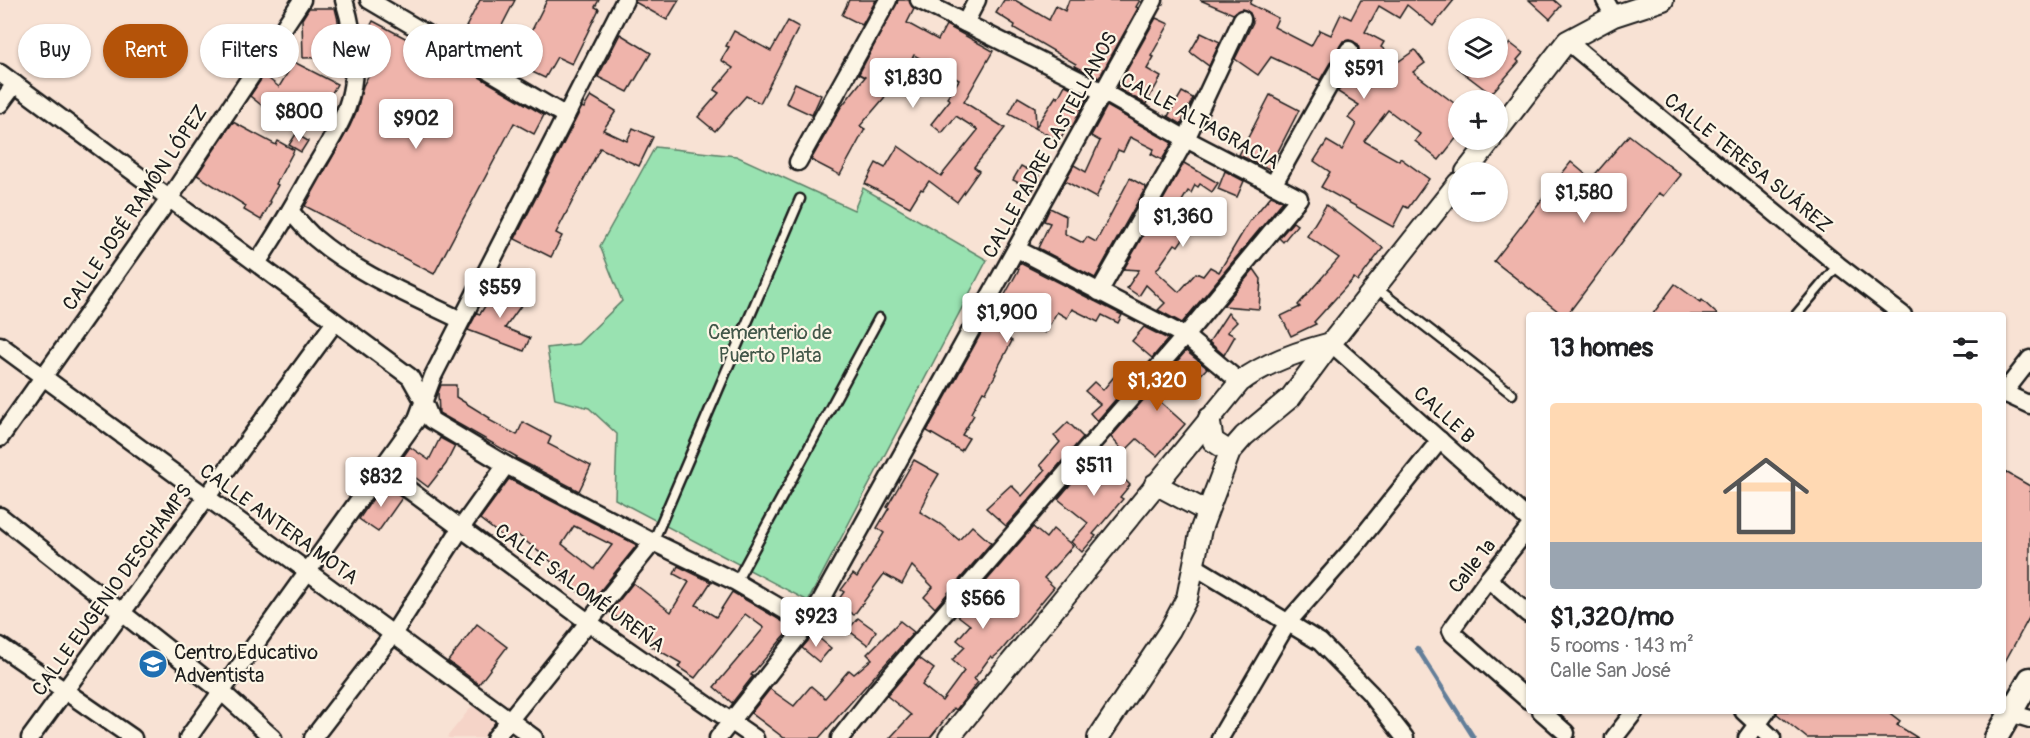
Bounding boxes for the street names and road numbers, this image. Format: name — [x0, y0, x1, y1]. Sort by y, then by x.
street label: CALLE PADRE CASTELLANOS — [977, 27, 1123, 263]
street label: CALLE ALTAGRACIA — [1116, 67, 1284, 175]
street label: CALLE TERESA SUÁREZ — [1659, 88, 1837, 239]
street label: CALLE JOSÉ RAMÓN LÓPEZ — [57, 100, 213, 315]
street label: CALLE B — [1408, 381, 1480, 449]
street label: CALLE ANTERA MOTA — [195, 458, 363, 590]
street label: CALLE EUGENIO DESCHAMPS — [27, 479, 197, 701]
street label: CALLE SALOMÉ UREÑA — [490, 518, 670, 658]
street label: Calle 1ª — [1443, 534, 1501, 598]

